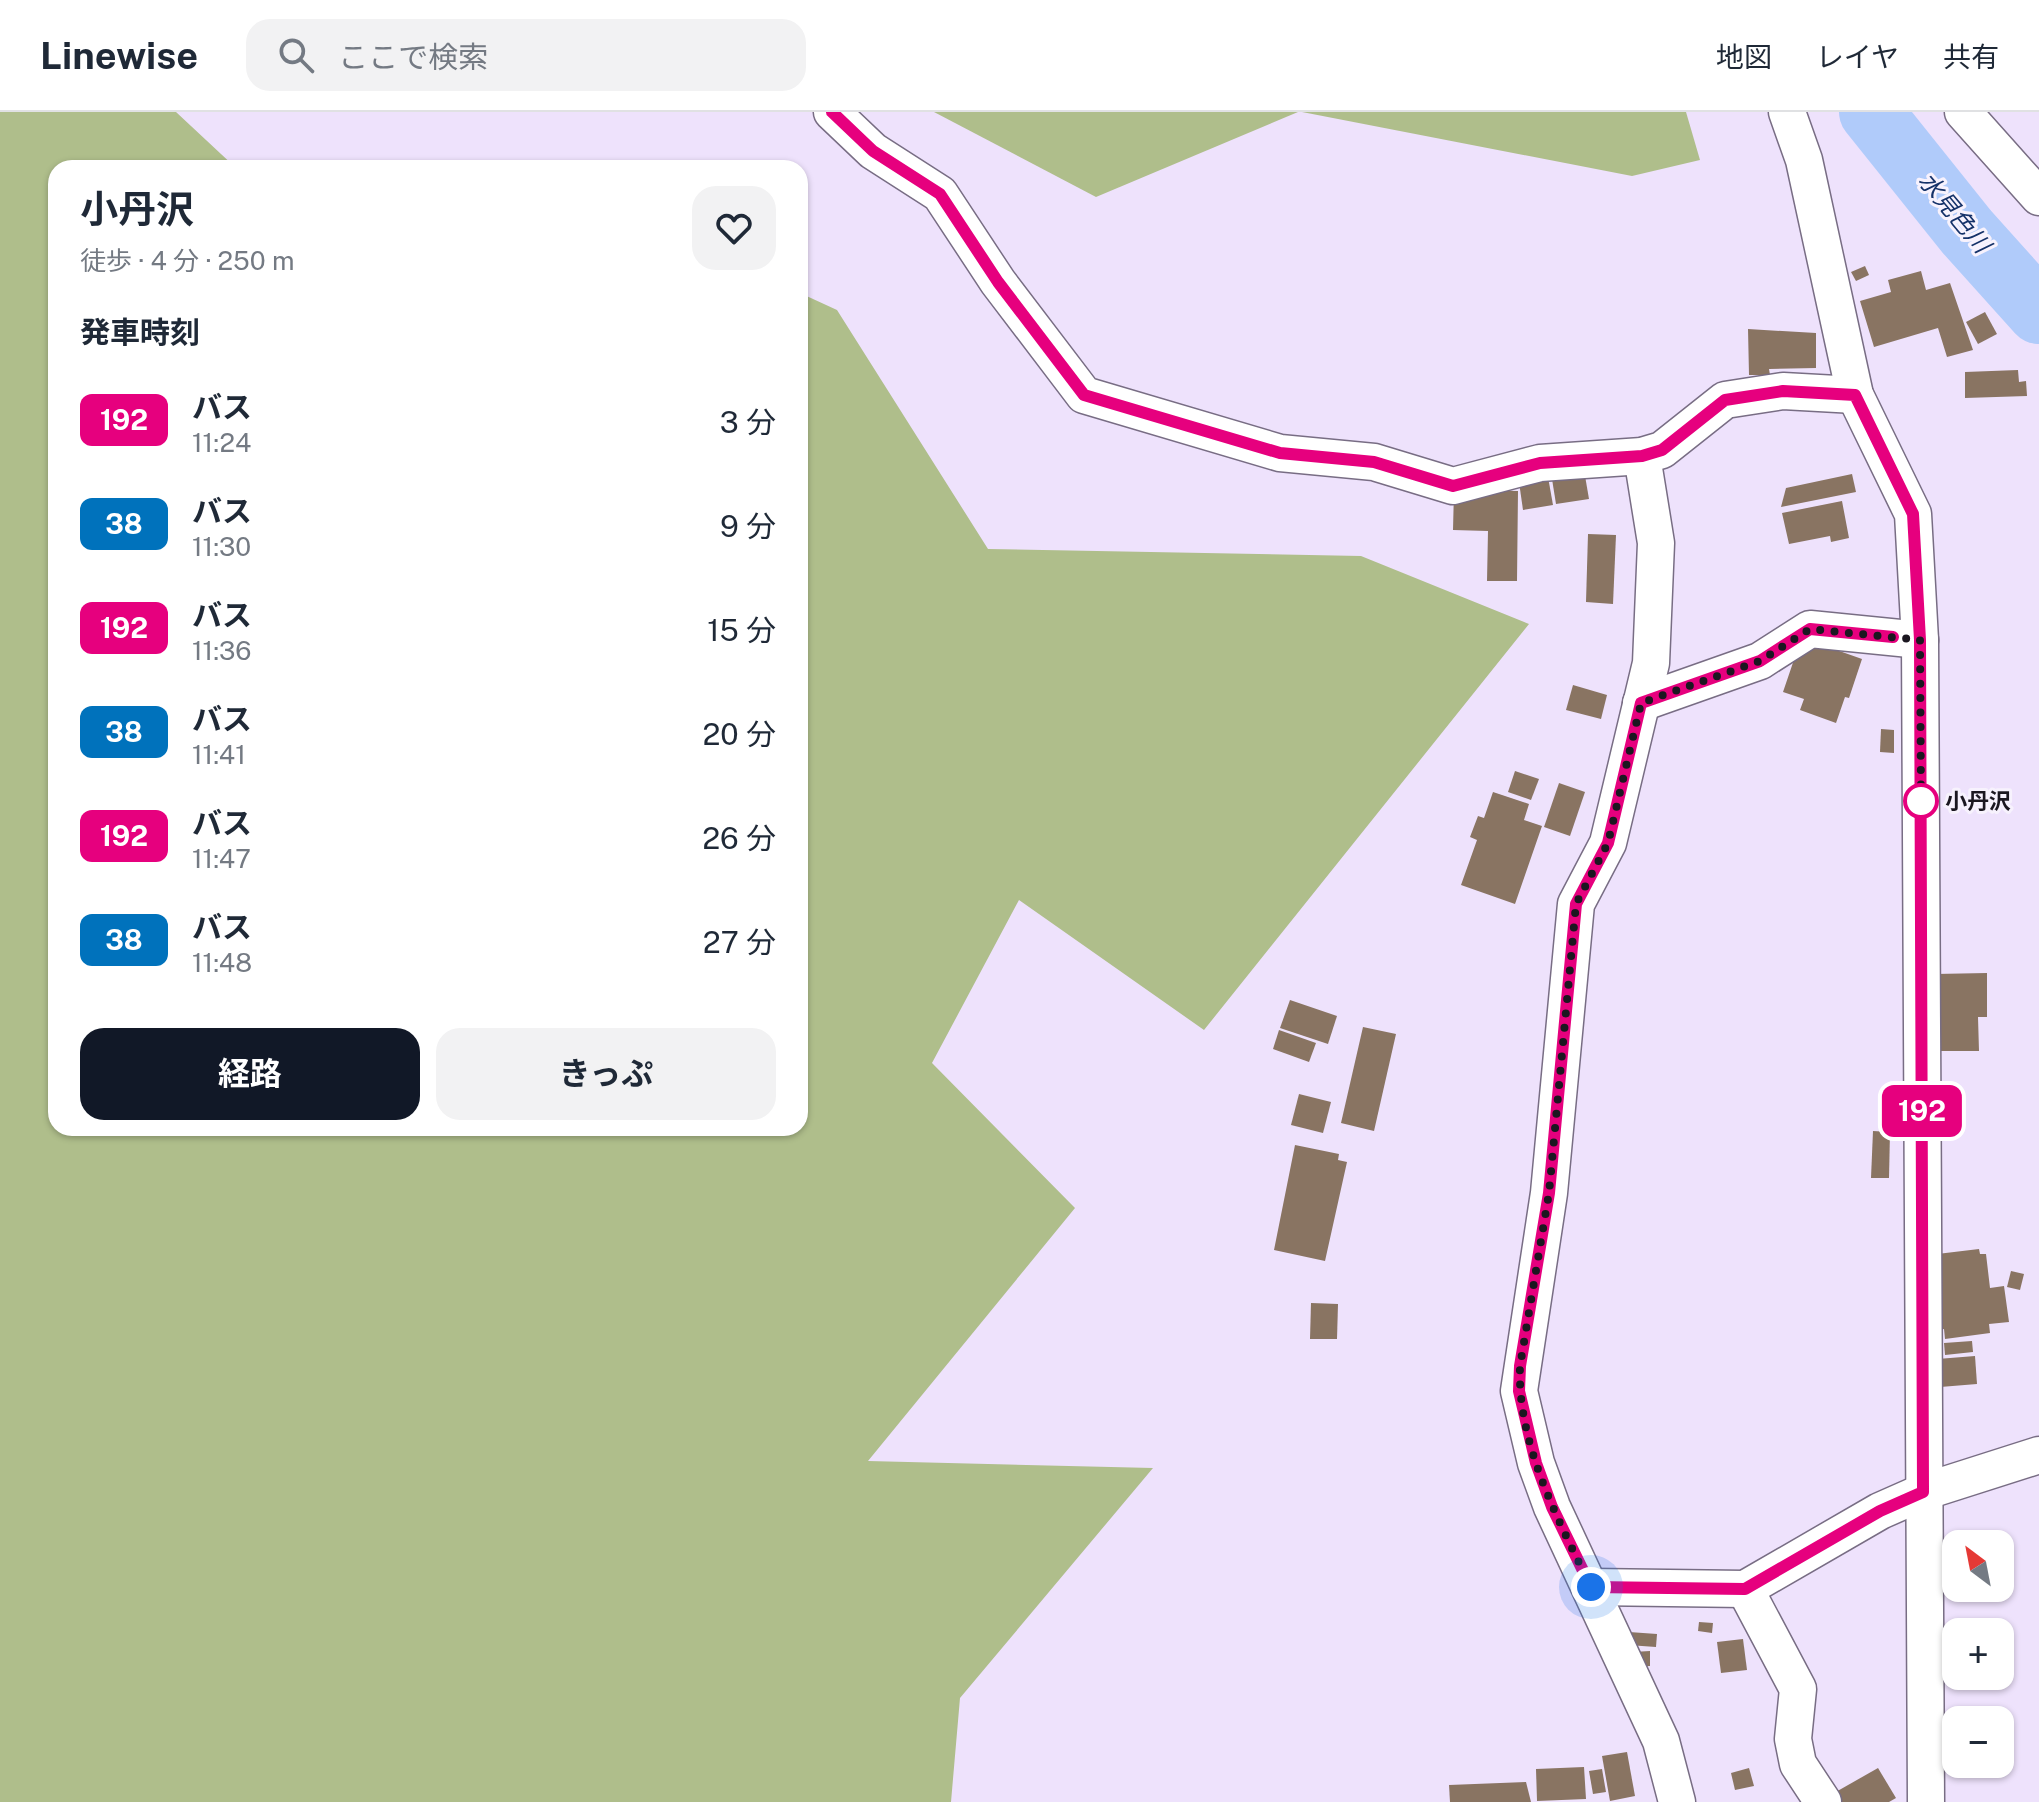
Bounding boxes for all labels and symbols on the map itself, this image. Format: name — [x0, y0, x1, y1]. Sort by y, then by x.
water label: 水見色川 — [1913, 166, 1999, 260]
marker: 小丹沢 — [1904, 784, 1938, 818]
place label: 小丹沢 — [1945, 788, 2011, 814]
line badge: 192 — [1876, 1085, 1968, 1137]
north arrow — [1942, 1530, 2014, 1602]
your location — [1571, 1567, 1611, 1607]

